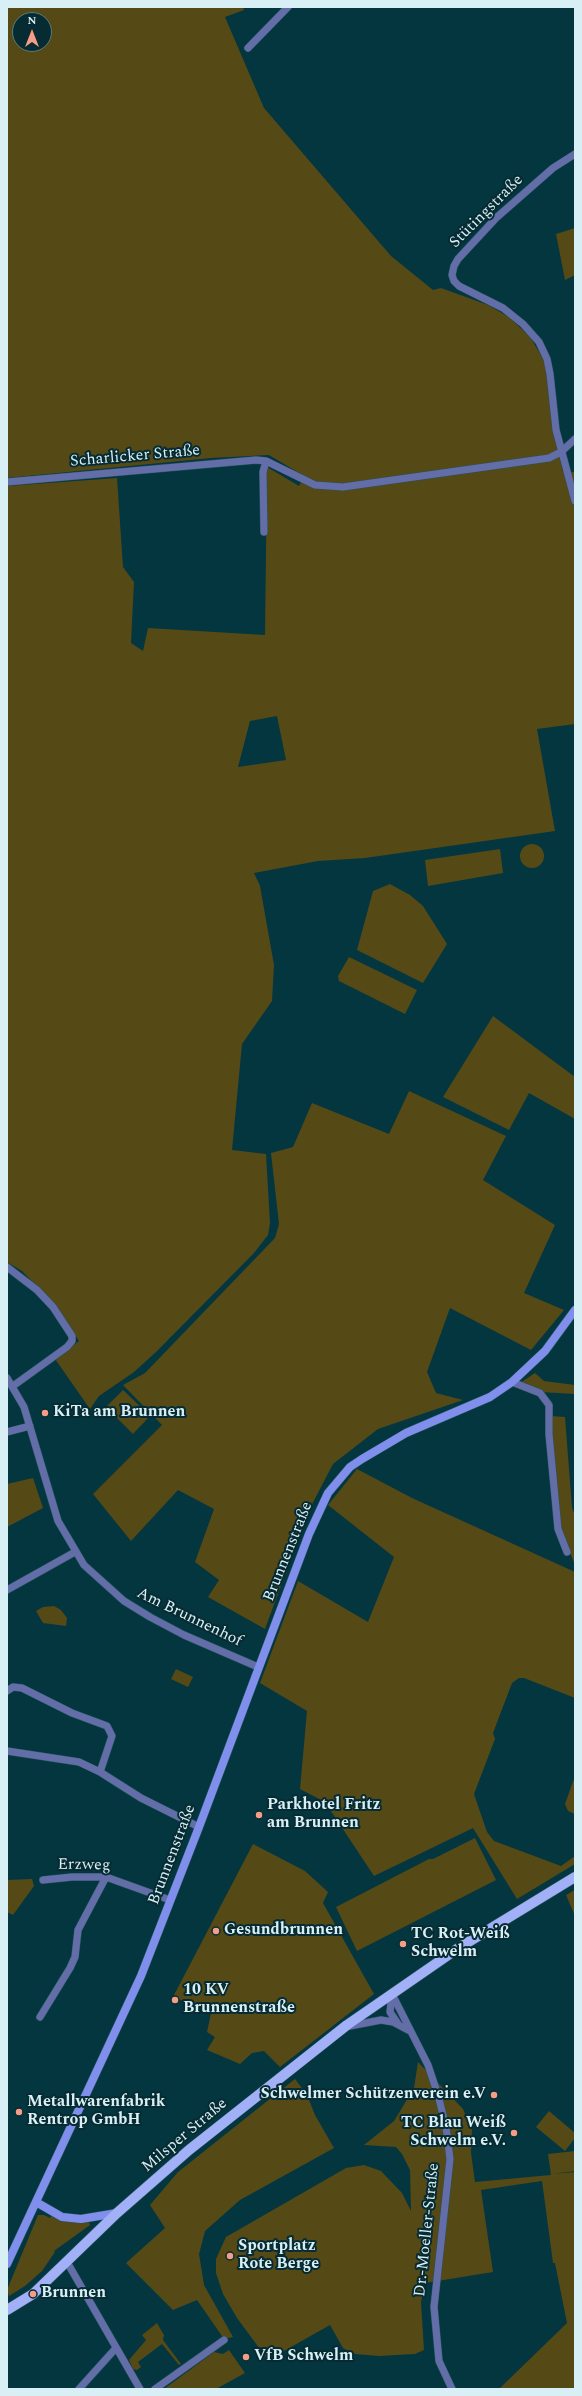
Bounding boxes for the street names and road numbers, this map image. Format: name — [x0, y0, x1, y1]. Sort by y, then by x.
street label: Stütingstraße — [446, 171, 528, 253]
street label: Scharlicker Straße — [69, 442, 201, 472]
street label: Brunnenstraße — [260, 1499, 318, 1605]
street label: Am Brunnenhof — [133, 1584, 245, 1652]
street label: Brunnenstraße — [145, 1802, 201, 1908]
street label: Erzweg — [57, 1856, 111, 1876]
street label: Milsper Straße — [138, 2095, 232, 2177]
street label: Dr.-Moeller-Straße — [411, 2162, 445, 2298]

